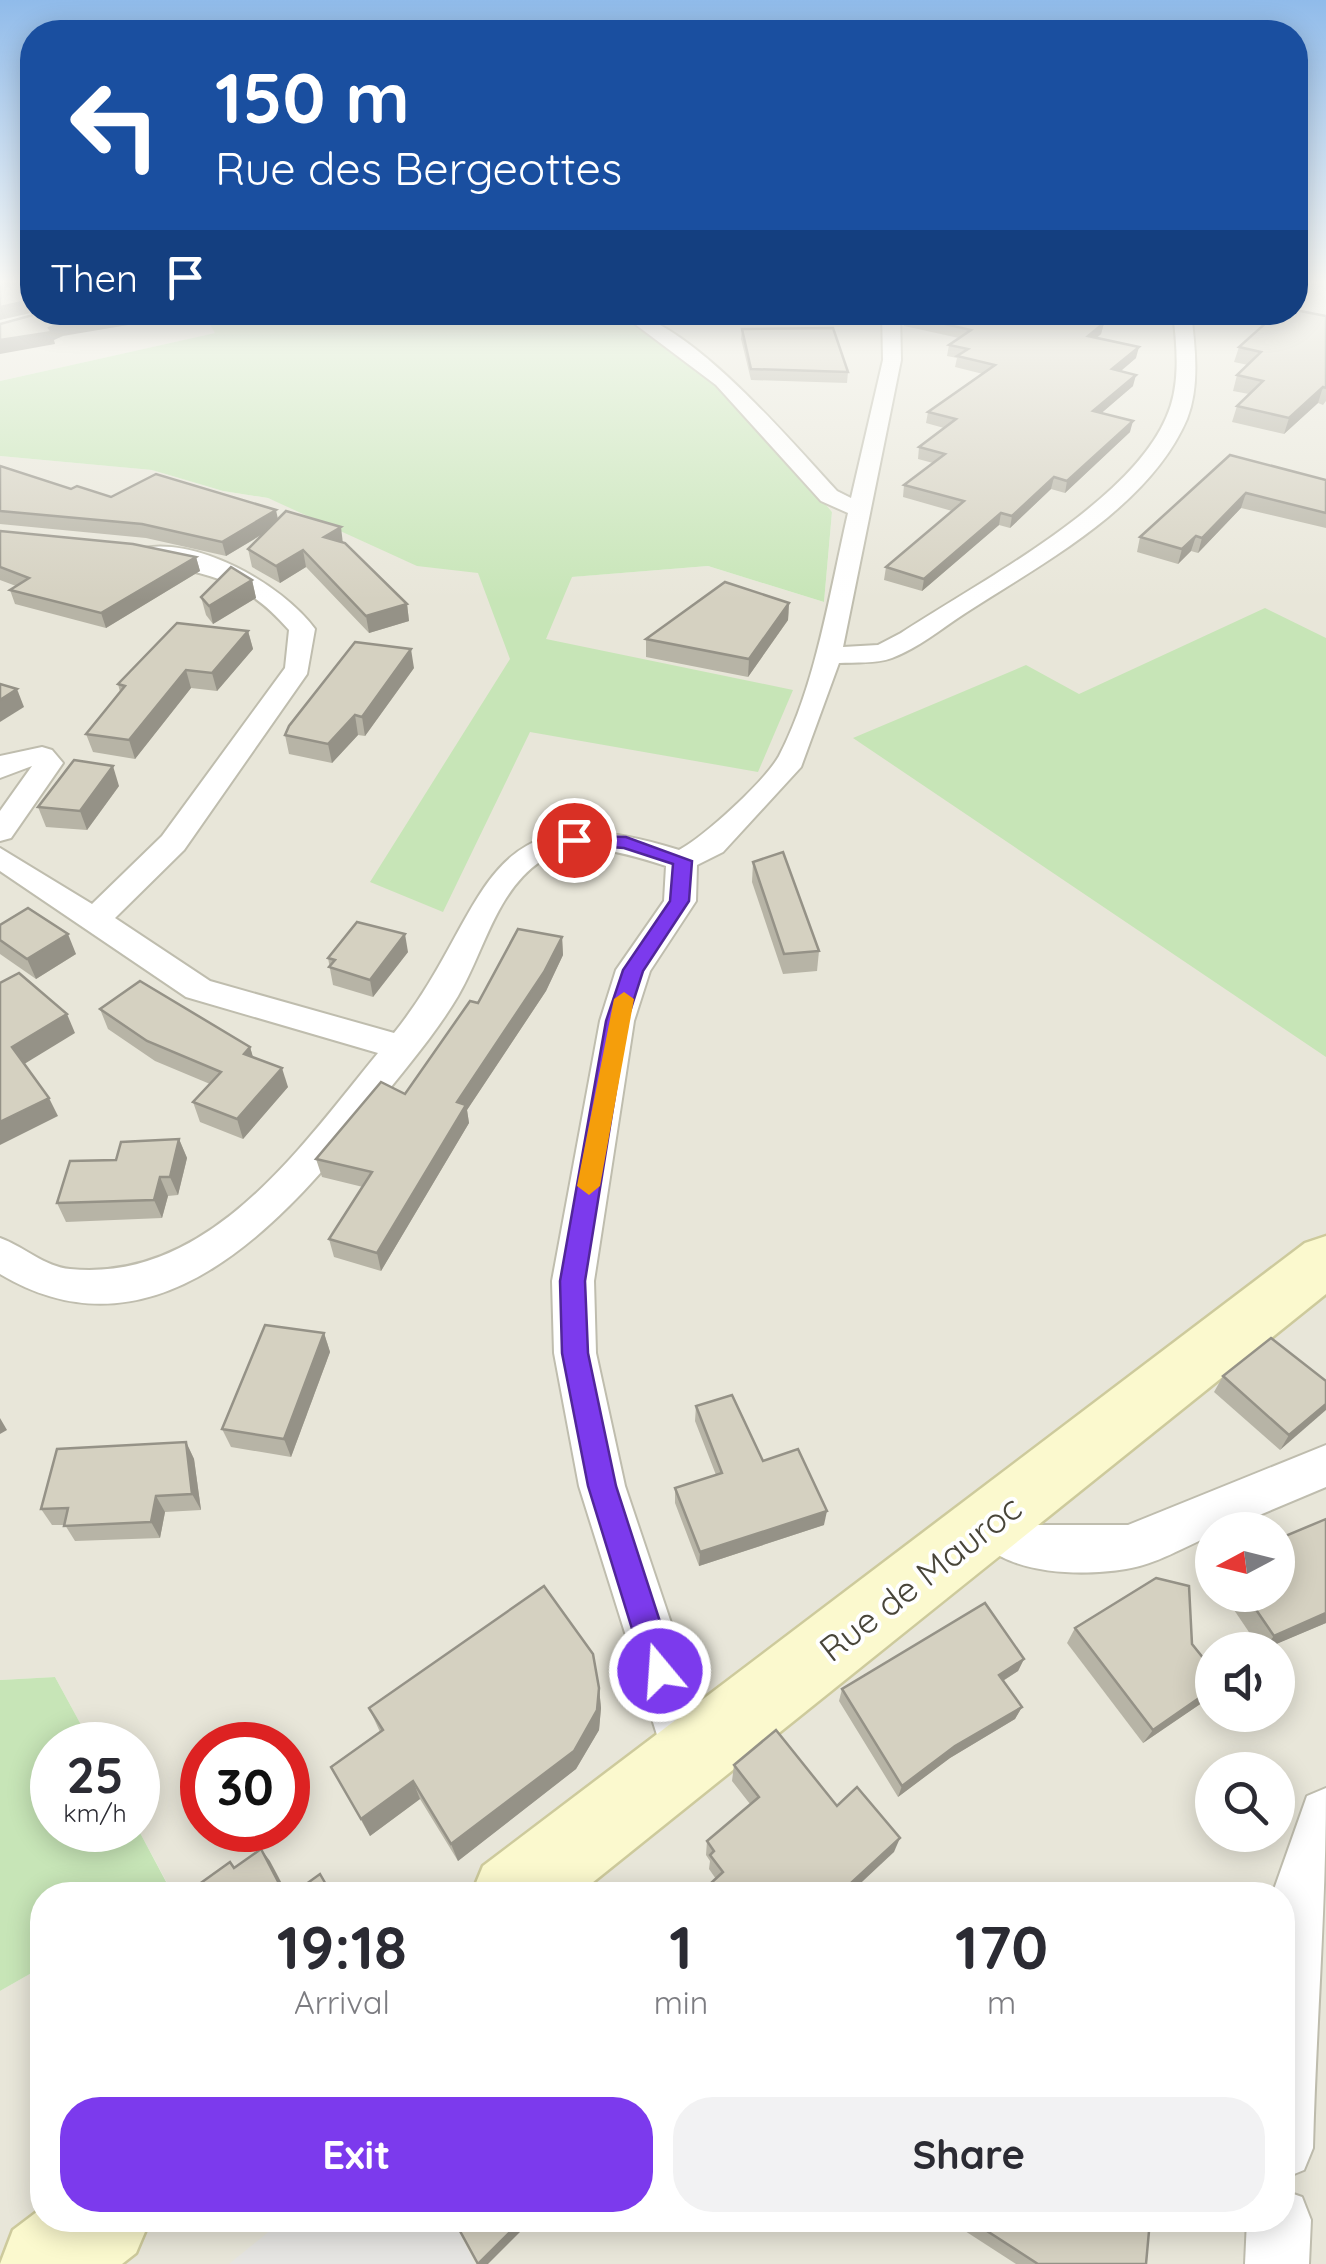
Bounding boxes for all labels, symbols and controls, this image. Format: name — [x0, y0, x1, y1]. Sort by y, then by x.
text: 150 m — [215, 53, 410, 141]
icon: left — [50, 60, 180, 190]
text: Rue des Bergeottes — [215, 140, 622, 196]
icon: arrive — [158, 250, 213, 305]
text: Then — [50, 254, 138, 302]
pin — [532, 798, 617, 883]
icon: arrive — [547, 813, 602, 868]
street label: Rue de Mauroc — [810, 1485, 1030, 1671]
north arrow — [1195, 1512, 1295, 1612]
map controls — [1195, 1512, 1295, 1852]
position arrow — [608, 1619, 712, 1723]
button: sound — [1195, 1632, 1295, 1732]
speed limit sign: 30 — [180, 1722, 310, 1852]
text: 25 — [66, 1743, 124, 1806]
button: search — [1195, 1752, 1295, 1852]
text: km/h — [63, 1797, 127, 1828]
text: 19:18 — [277, 1909, 407, 1984]
text: 1 — [669, 1909, 693, 1984]
text: 170 — [955, 1909, 1048, 1984]
text: Arrival — [294, 1982, 390, 2022]
text: min — [654, 1982, 708, 2022]
text: m — [987, 1982, 1016, 2022]
button: Exit — [60, 2097, 653, 2212]
button: Share — [673, 2097, 1265, 2212]

